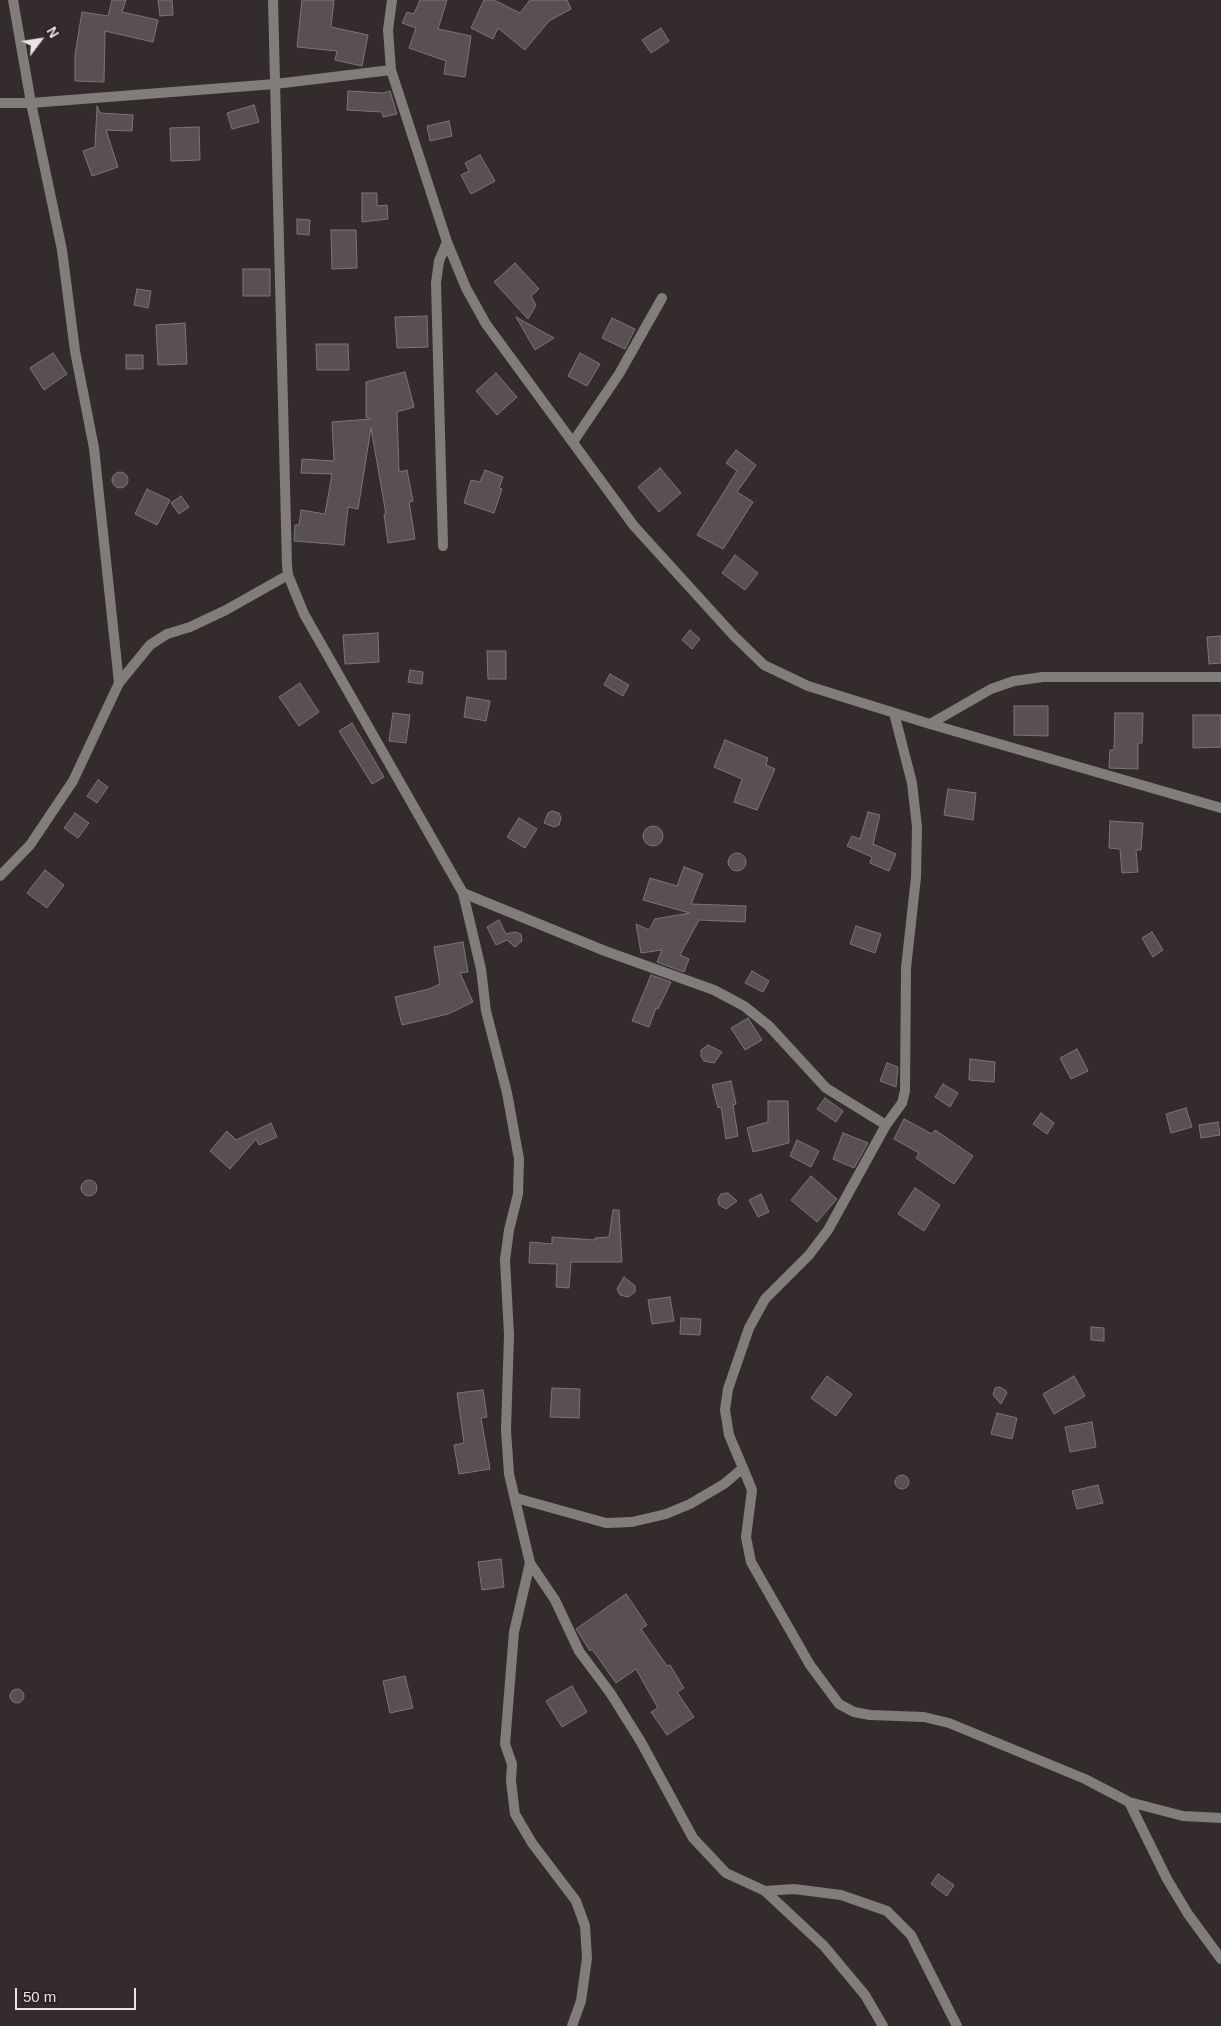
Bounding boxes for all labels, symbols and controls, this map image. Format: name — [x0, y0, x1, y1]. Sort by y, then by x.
north arrow — [15, 15, 65, 65]
text: N — [43, 24, 62, 41]
scale bar — [18, 1978, 139, 2010]
text: 50 m — [23, 1988, 56, 2005]

